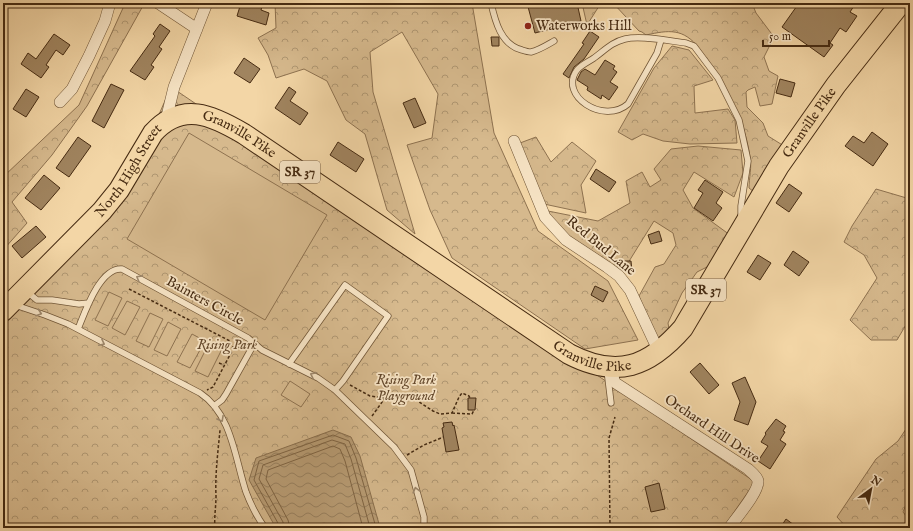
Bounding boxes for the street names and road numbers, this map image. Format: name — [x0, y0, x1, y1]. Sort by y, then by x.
street label: Granville Pike — [778, 83, 841, 162]
street label: Granville Pike — [200, 106, 280, 163]
street label: North High Street — [91, 120, 166, 221]
road number: SR 37 — [280, 161, 320, 183]
street label: Red Bud Lane — [563, 212, 640, 280]
street label: Bainters Circle — [163, 272, 247, 330]
road number: SR 37 — [686, 279, 726, 301]
street label: Granville Pike — [549, 337, 634, 376]
street label: Orchard Hill Drive — [661, 390, 764, 468]

